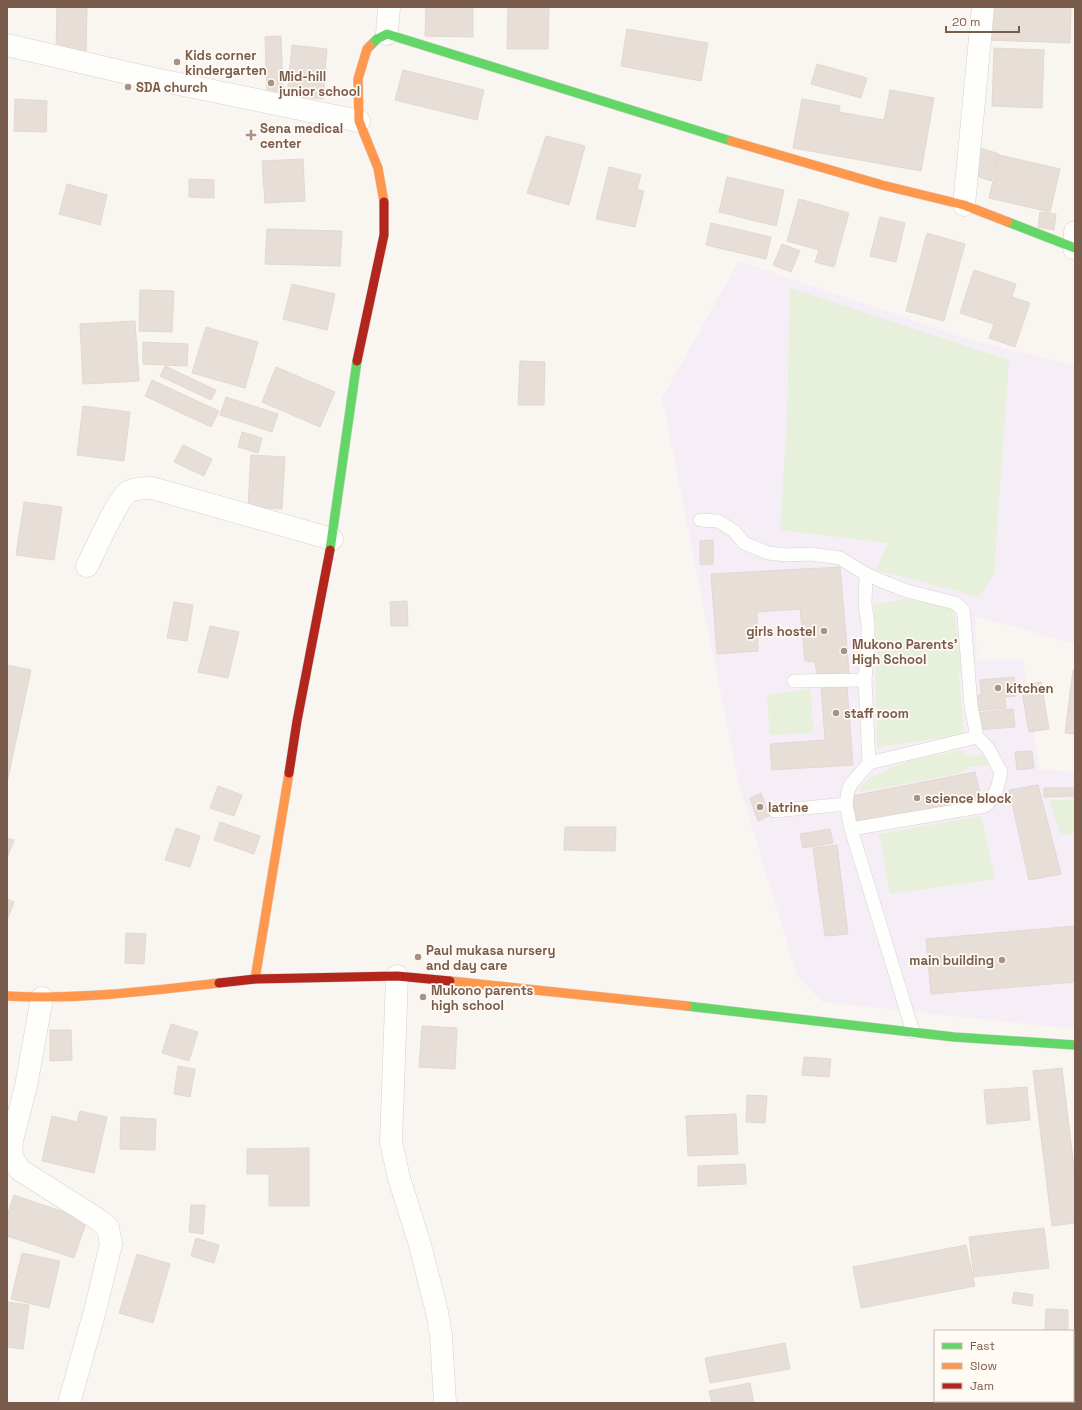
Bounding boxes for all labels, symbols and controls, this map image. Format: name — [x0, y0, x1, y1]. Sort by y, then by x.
scale bar — [946, 8, 1019, 34]
text: 20 m — [952, 14, 980, 30]
place label: Kids corner kindergarten — [185, 47, 267, 79]
marker: Kids corner kindergarten — [172, 57, 182, 67]
place label: Mid-hill junior school — [278, 68, 360, 100]
marker: Mid-hill junior school — [266, 78, 276, 88]
place label: SDA church — [136, 79, 208, 96]
marker: SDA church — [123, 82, 133, 92]
place label: Sena medical center — [260, 120, 343, 152]
marker: Sena medical center — [245, 129, 257, 141]
place label: girls hostel — [746, 623, 816, 640]
marker: girls hostel — [819, 626, 829, 636]
place label: Mukono Parents' High School — [852, 636, 958, 668]
marker: Mukono Parents' High School — [839, 646, 849, 656]
place label: kitchen — [1006, 680, 1054, 697]
marker: kitchen — [993, 683, 1003, 693]
place label: staff room — [844, 705, 909, 722]
marker: staff room — [831, 708, 841, 718]
place label: science block — [925, 790, 1012, 807]
marker: science block — [912, 793, 922, 803]
place label: latrine — [768, 799, 809, 816]
marker: latrine — [755, 802, 765, 812]
place label: Paul mukasa nursery and day care — [426, 942, 555, 974]
marker: Paul mukasa nursery and day care — [413, 952, 423, 962]
place label: main building — [909, 952, 994, 969]
marker: main building — [997, 955, 1007, 965]
place label: Mukono parents high school — [431, 982, 534, 1014]
marker: Mukono parents high school — [418, 992, 428, 1002]
legend — [934, 1330, 1074, 1402]
text: Fast — [970, 1338, 995, 1354]
text: Slow — [970, 1358, 997, 1374]
text: Jam — [970, 1378, 994, 1394]

